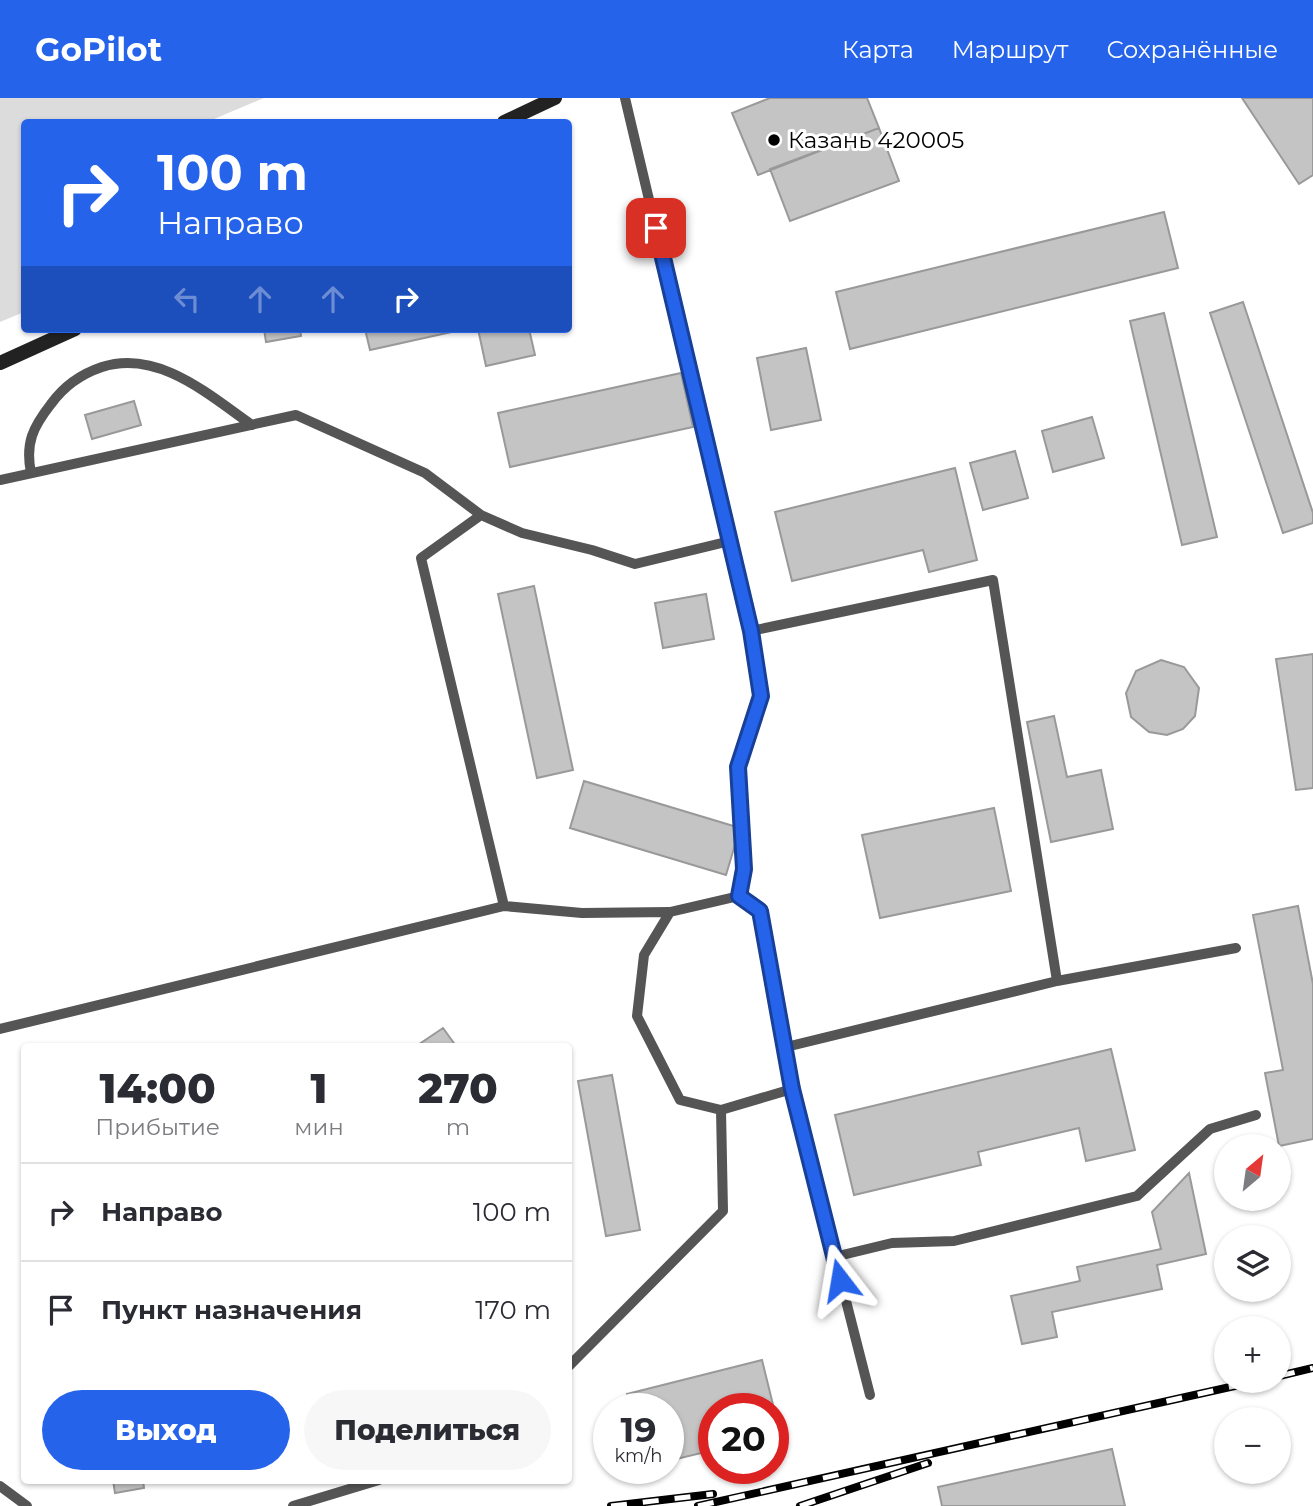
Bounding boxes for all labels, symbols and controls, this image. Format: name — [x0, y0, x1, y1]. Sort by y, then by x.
text: GoPilot — [35, 29, 162, 69]
text: Карта — [842, 35, 914, 64]
text: Маршрут — [952, 35, 1068, 64]
text: Сохранённые — [1106, 35, 1278, 64]
place label: Казань 420005 — [788, 126, 964, 154]
marker: Казань 420005 — [766, 132, 782, 148]
text: 100 m — [157, 143, 308, 202]
icon: right — [42, 147, 133, 238]
pin — [626, 198, 686, 258]
text: Направо — [157, 203, 304, 242]
icon: arrive — [637, 209, 675, 247]
icon: left — [168, 280, 206, 318]
icon: ahead — [241, 280, 279, 318]
icon: ahead — [314, 280, 352, 318]
icon: right — [387, 280, 425, 318]
text: 14:00 — [100, 1062, 216, 1114]
text: 1 — [311, 1062, 328, 1114]
text: 270 — [418, 1062, 498, 1114]
text: Прибытие — [95, 1113, 220, 1141]
text: мин — [294, 1113, 344, 1141]
text: m — [446, 1113, 470, 1141]
north arrow — [1214, 1134, 1292, 1211]
map controls — [1214, 1134, 1291, 1484]
icon: right — [42, 1193, 80, 1231]
text: Направо — [101, 1196, 222, 1228]
text: 100 m — [473, 1196, 551, 1228]
button: layers — [1214, 1225, 1291, 1302]
position arrow — [803, 1243, 877, 1317]
icon: arrive — [42, 1291, 80, 1329]
text: Пункт назначения — [101, 1294, 362, 1326]
text: 170 m — [475, 1294, 551, 1326]
button: + — [1214, 1316, 1291, 1393]
button: Выход — [42, 1390, 290, 1470]
button: Поделиться — [304, 1390, 551, 1470]
speed limit sign: 20 — [698, 1393, 789, 1484]
button: − — [1214, 1407, 1291, 1484]
text: 19 — [620, 1408, 657, 1451]
text: km/h — [614, 1445, 663, 1467]

